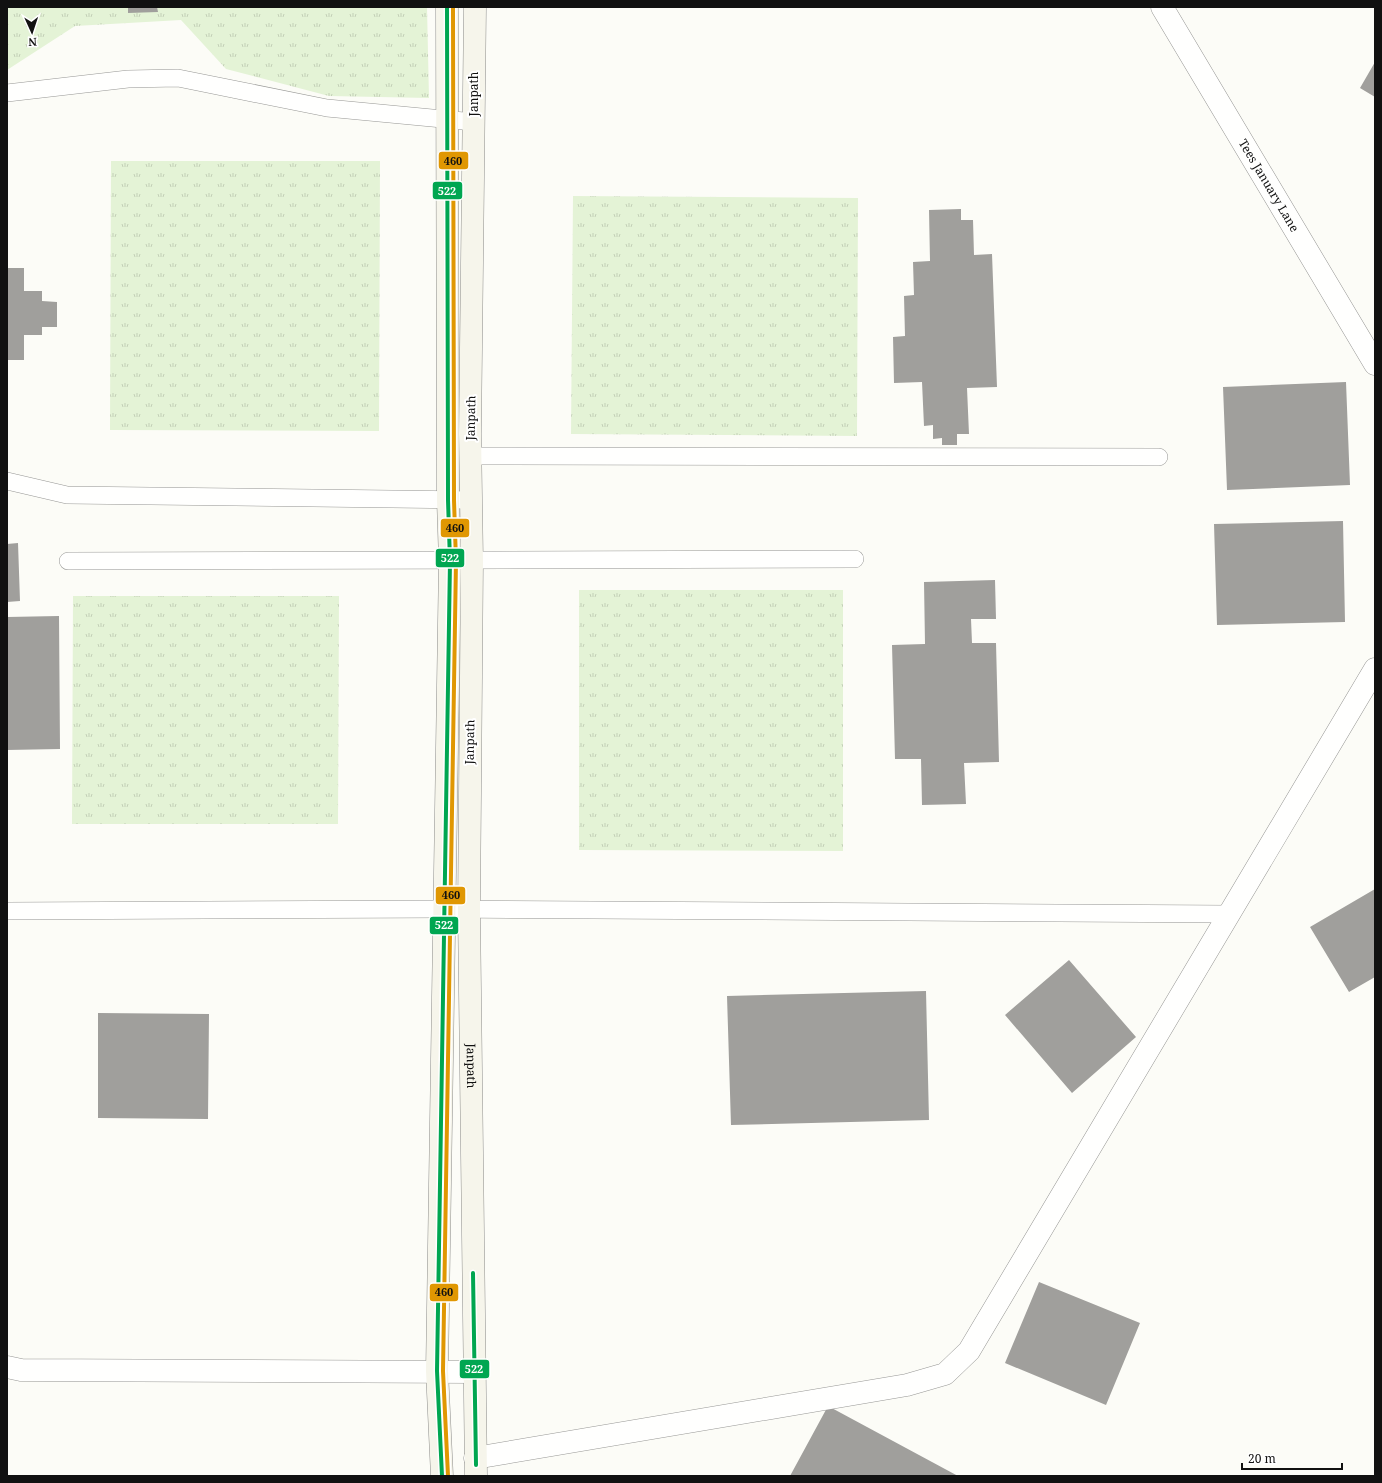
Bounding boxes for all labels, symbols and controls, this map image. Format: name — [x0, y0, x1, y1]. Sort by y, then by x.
north arrow — [12, 12, 52, 52]
text: N — [27, 35, 37, 50]
street label: Janpath — [465, 71, 482, 117]
street label: Tees January Lane — [1235, 136, 1303, 235]
line badge: 460 — [438, 151, 469, 170]
text: 460 — [444, 153, 462, 168]
line badge: 522 — [432, 181, 463, 200]
text: 522 — [438, 183, 456, 198]
street label: Janpath — [462, 395, 479, 442]
line badge: 460 — [440, 518, 470, 538]
text: 460 — [446, 520, 464, 535]
line badge: 522 — [435, 548, 465, 568]
text: 522 — [441, 550, 459, 565]
street label: Janpath — [461, 719, 478, 766]
line badge: 460 — [435, 886, 466, 905]
text: 460 — [442, 887, 460, 902]
line badge: 522 — [429, 916, 459, 935]
text: 522 — [435, 917, 453, 932]
street label: Janpath — [463, 1042, 480, 1089]
line badge: 460 — [429, 1283, 459, 1302]
text: 460 — [435, 1284, 453, 1299]
line badge: 522 — [459, 1359, 490, 1379]
text: 522 — [465, 1361, 483, 1376]
scale bar — [1242, 1445, 1342, 1471]
text: 20 m — [1248, 1450, 1276, 1467]

